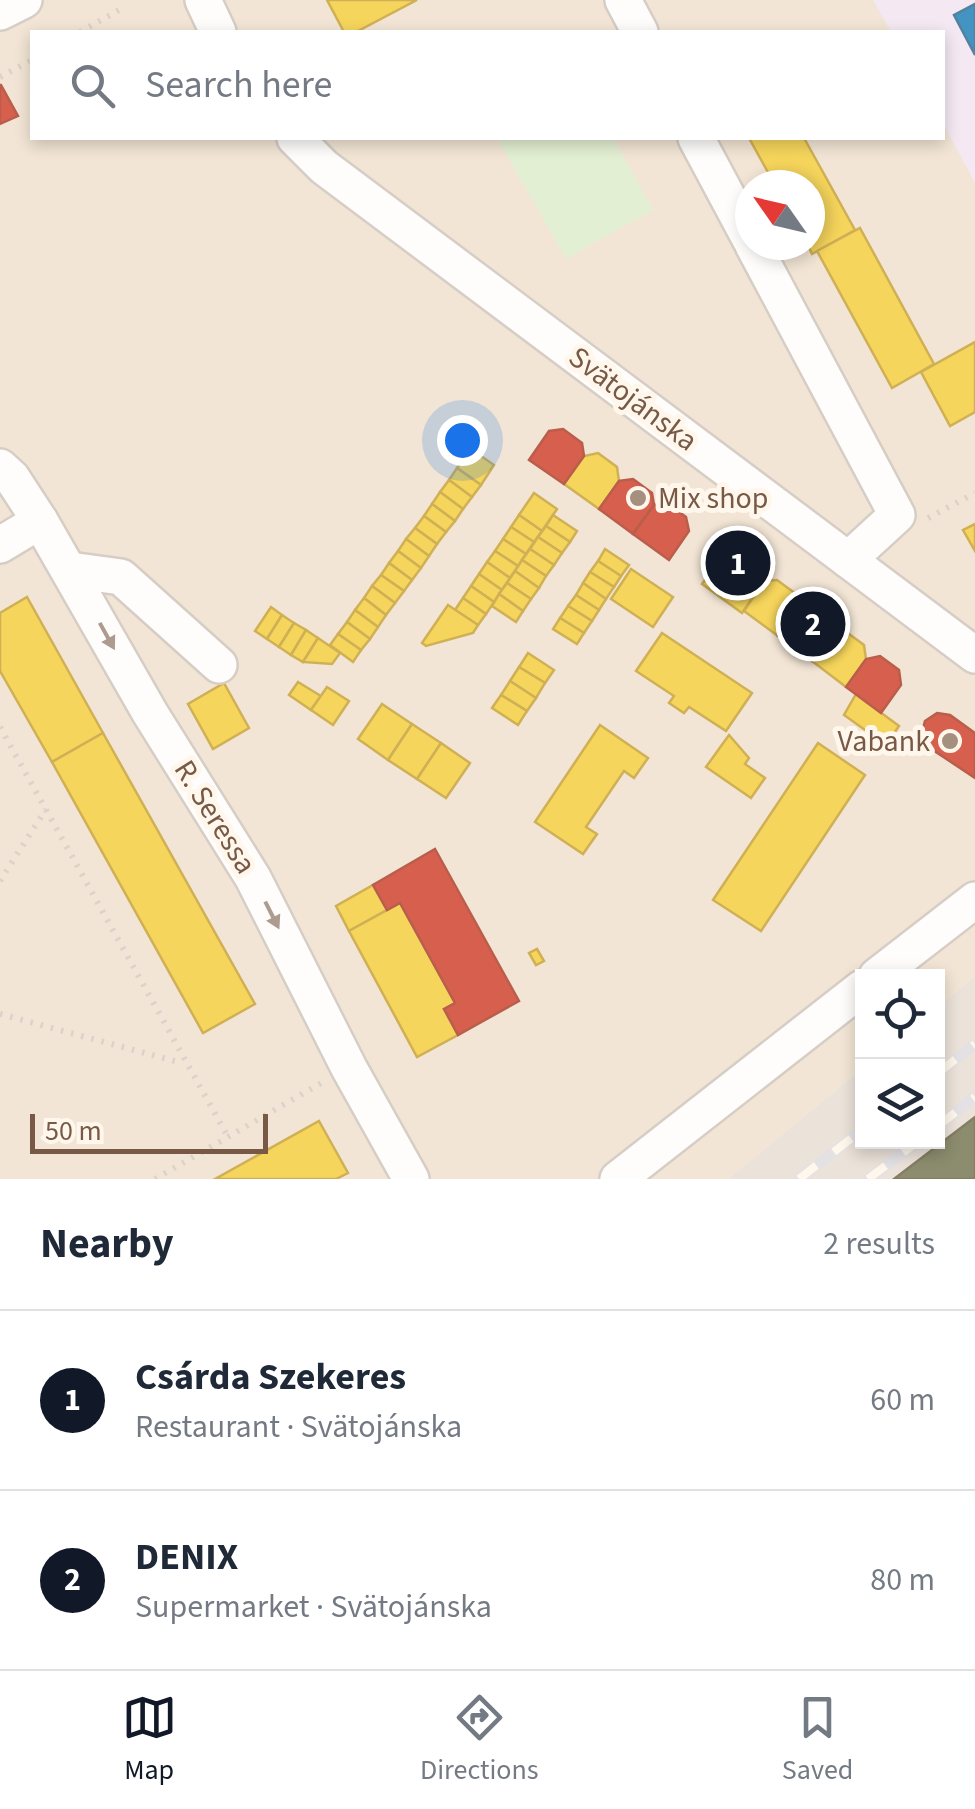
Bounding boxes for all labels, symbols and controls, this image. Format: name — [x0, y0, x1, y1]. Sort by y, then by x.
search box — [30, 30, 945, 140]
icon: search — [65, 58, 120, 113]
text: Search here — [145, 58, 332, 112]
north arrow — [735, 170, 825, 260]
street label: Svätojánska — [560, 336, 706, 462]
your location — [437, 415, 488, 466]
place label: Mix shop — [658, 477, 768, 520]
marker: Mix shop — [627, 487, 649, 509]
pin: 1 — [706, 526, 770, 600]
pin: 2 — [780, 586, 846, 662]
one-way arrow — [98, 621, 115, 650]
place label: Vabank — [838, 720, 930, 763]
marker: Vabank — [939, 730, 961, 752]
street label: R. Seressa — [163, 752, 267, 882]
one-way arrow — [263, 901, 280, 930]
map controls — [855, 969, 945, 1149]
button: locate — [855, 969, 945, 1059]
button: layers — [855, 1059, 945, 1149]
scale bar — [30, 1109, 268, 1154]
text: 50 m — [45, 1111, 102, 1151]
text: Nearby — [40, 1214, 174, 1274]
text: 2 results — [823, 1221, 935, 1267]
text: Csárda Szekeres — [135, 1350, 406, 1404]
text: 1 — [64, 1377, 81, 1423]
text: 60 m — [870, 1377, 935, 1423]
text: Restaurant · Svätojánska — [135, 1404, 462, 1450]
text: DENIX — [135, 1530, 238, 1584]
text: 2 — [64, 1557, 81, 1603]
text: 80 m — [870, 1557, 935, 1603]
text: Supermarket · Svätojánska — [135, 1584, 492, 1630]
tab: Map — [122, 1690, 177, 1790]
tab: Directions — [420, 1690, 539, 1790]
tab: Saved — [782, 1690, 853, 1790]

